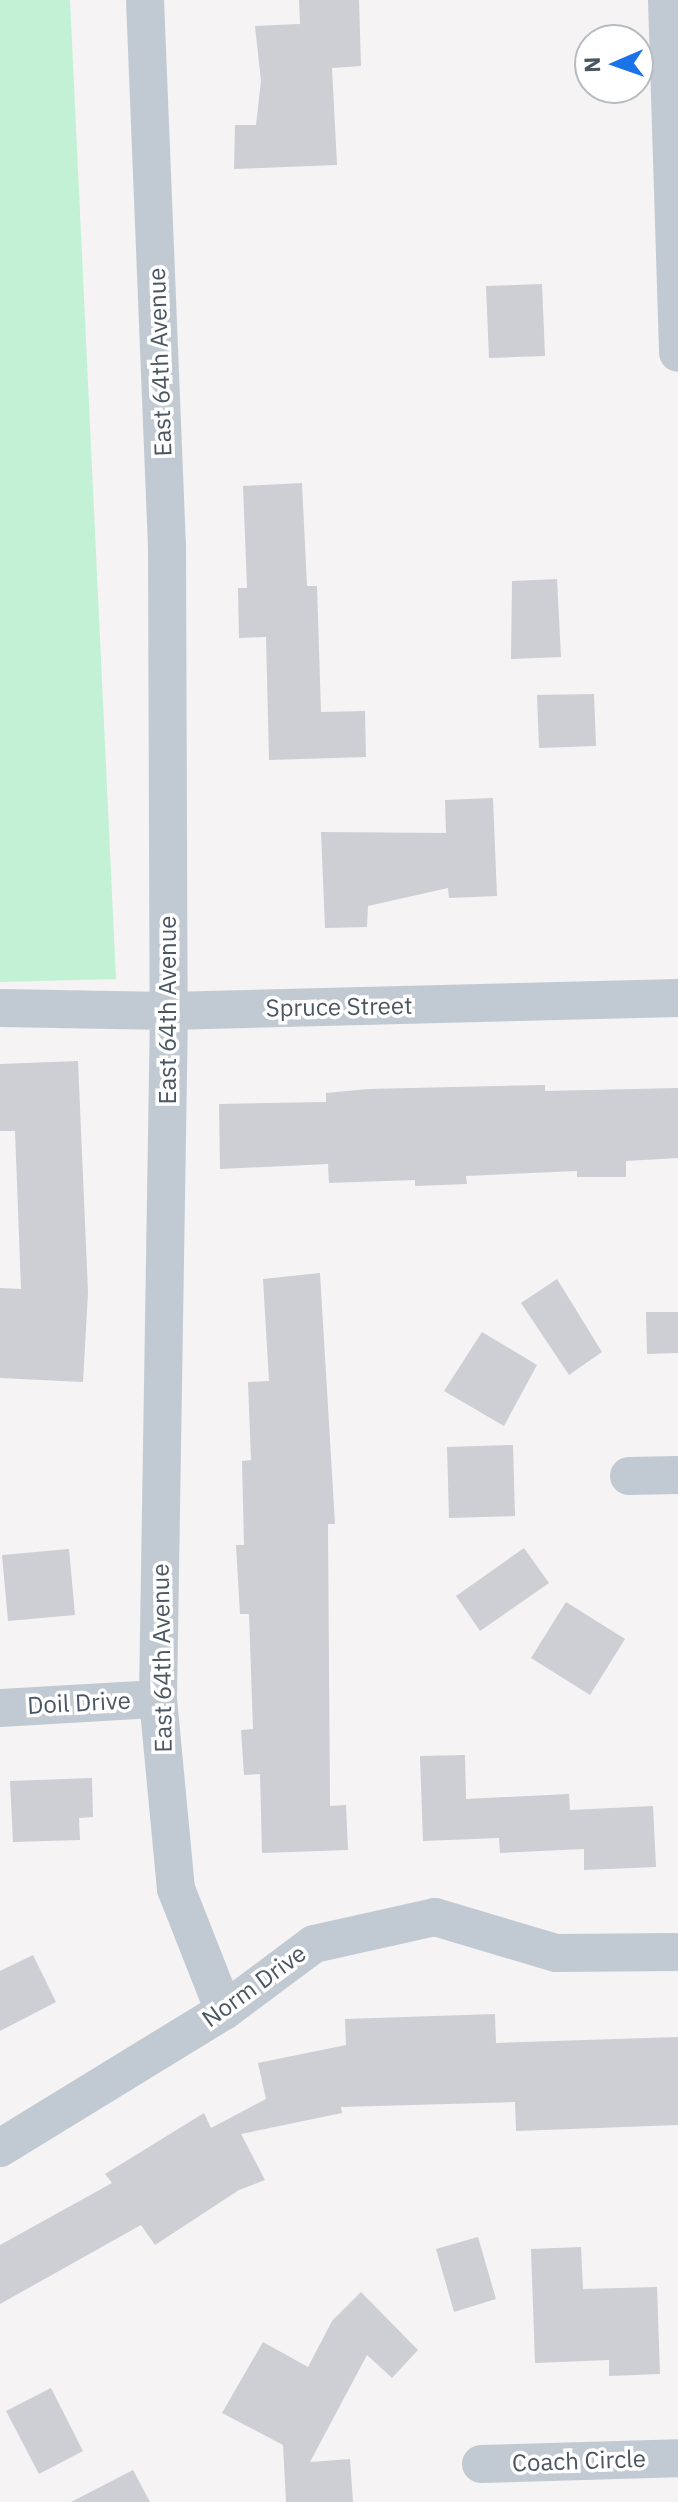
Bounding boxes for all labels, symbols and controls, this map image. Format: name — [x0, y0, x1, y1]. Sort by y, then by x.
north arrow — [574, 24, 654, 104]
text: N — [577, 56, 606, 73]
street label: East 64th Avenue — [142, 267, 178, 457]
street label: East 64th Avenue — [154, 915, 182, 1105]
street label: Spruce Street — [265, 991, 413, 1023]
street label: East 64th Avenue — [146, 1563, 178, 1753]
street label: Doil Drive — [27, 1686, 131, 1720]
street label: Norm Drive — [196, 1939, 312, 2033]
street label: Coach Circle — [512, 2444, 646, 2478]

